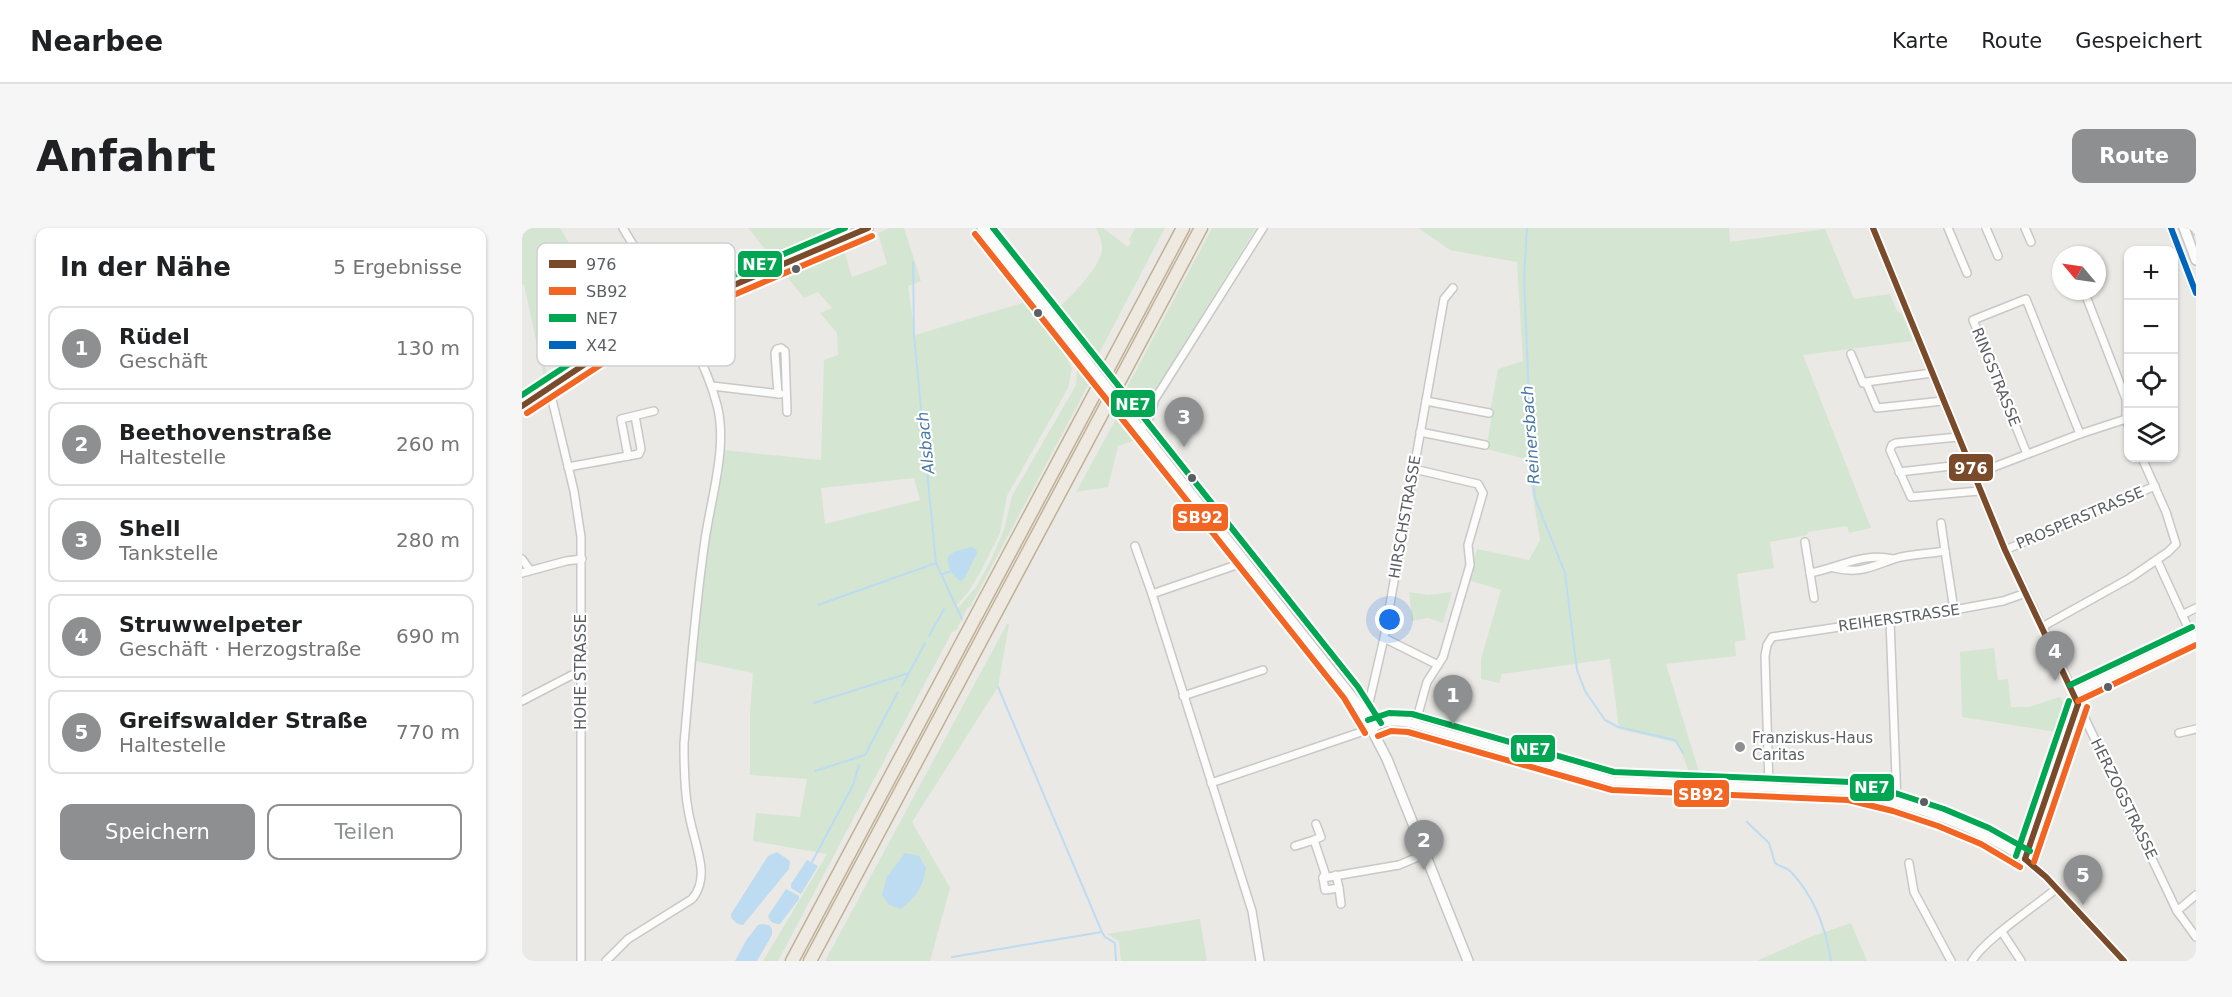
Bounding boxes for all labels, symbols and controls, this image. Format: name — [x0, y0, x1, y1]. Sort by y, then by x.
text: Nearbee — [30, 25, 163, 58]
text: Karte — [1892, 29, 1948, 53]
text: Route — [1981, 29, 2042, 53]
text: Gespeichert — [2075, 29, 2202, 53]
button: Route — [2072, 129, 2196, 183]
text: Anfahrt — [36, 132, 216, 181]
legend — [537, 243, 735, 366]
north arrow — [2052, 246, 2106, 300]
map controls — [2124, 246, 2178, 462]
button: + — [2124, 246, 2178, 300]
line badge: NE7 — [737, 250, 783, 278]
text: In der Nähe — [60, 252, 231, 282]
text: 5 Ergebnisse — [333, 255, 462, 279]
text: 976 — [586, 255, 617, 274]
text: NE7 — [742, 255, 778, 274]
unlabelled marker — [790, 263, 802, 275]
text: SB92 — [586, 282, 628, 301]
button: − — [2124, 300, 2178, 354]
unlabelled marker — [1032, 307, 1044, 319]
text: NE7 — [586, 309, 618, 328]
text: Rüdel — [119, 324, 190, 349]
street label: RINGSTRASSE — [1968, 325, 2024, 429]
text: 1 — [75, 336, 88, 360]
text: 130 m — [396, 336, 460, 360]
text: X42 — [586, 336, 617, 355]
text: Geschäft — [119, 349, 208, 373]
button: locate — [2124, 354, 2178, 408]
water label: Reinersbach — [1518, 385, 1543, 485]
line badge: NE7 — [1110, 389, 1156, 418]
text: NE7 — [1115, 395, 1151, 414]
pin: 3 — [1164, 398, 1204, 447]
button: layers — [2124, 408, 2178, 462]
water label: Alsbach — [913, 411, 938, 476]
text: Beethovenstraße — [119, 420, 332, 445]
text: 2 — [75, 432, 88, 456]
text: 260 m — [396, 432, 460, 456]
text: Haltestelle — [119, 445, 226, 469]
line badge: 976 — [1948, 453, 1994, 482]
street label: HIRSCHSTRASSE — [1385, 454, 1425, 580]
text: 976 — [1954, 459, 1988, 478]
unlabelled marker — [1186, 472, 1198, 484]
street label: PROSPERSTRASSE — [2013, 483, 2147, 553]
line badge: SB92 — [1172, 503, 1229, 532]
text: SB92 — [1177, 508, 1223, 527]
text: Shell — [119, 516, 181, 541]
text: 3 — [75, 528, 88, 552]
text: 280 m — [396, 528, 460, 552]
text: Tankstelle — [119, 541, 218, 565]
street label: REIHERSTRASSE — [1837, 601, 1961, 635]
your location — [1375, 605, 1404, 634]
text: Struwwelpeter — [119, 612, 302, 637]
street label: HOHE STRASSE — [572, 614, 590, 730]
text: 4 — [75, 624, 88, 648]
text: 690 m — [396, 624, 460, 648]
pin: 4 — [2036, 632, 2074, 681]
text: Geschäft · Herzogstraße — [119, 637, 361, 661]
pin: 1 — [1434, 676, 1472, 725]
unlabelled marker — [2102, 681, 2114, 693]
text: Greifswalder Straße — [119, 708, 368, 733]
text: 5 — [75, 720, 88, 744]
text: 770 m — [396, 720, 460, 744]
place label: Franziskus-Haus Caritas — [1752, 729, 1873, 764]
text: Haltestelle — [119, 733, 226, 757]
line badge: NE7 — [1510, 734, 1556, 763]
street label: HERZOGSTRASSE — [2087, 736, 2161, 862]
text: NE7 — [1515, 740, 1551, 759]
marker: Franziskus-Haus Caritas — [1733, 740, 1747, 754]
line badge: NE7 — [1849, 773, 1895, 802]
text: NE7 — [1854, 778, 1890, 797]
line badge: SB92 — [1673, 779, 1730, 808]
text: SB92 — [1678, 785, 1724, 804]
unlabelled marker — [1918, 796, 1930, 808]
button: Speichern — [60, 804, 255, 860]
button: Teilen — [267, 804, 462, 860]
pin: 2 — [1404, 820, 1444, 870]
pin: 5 — [2064, 856, 2102, 905]

